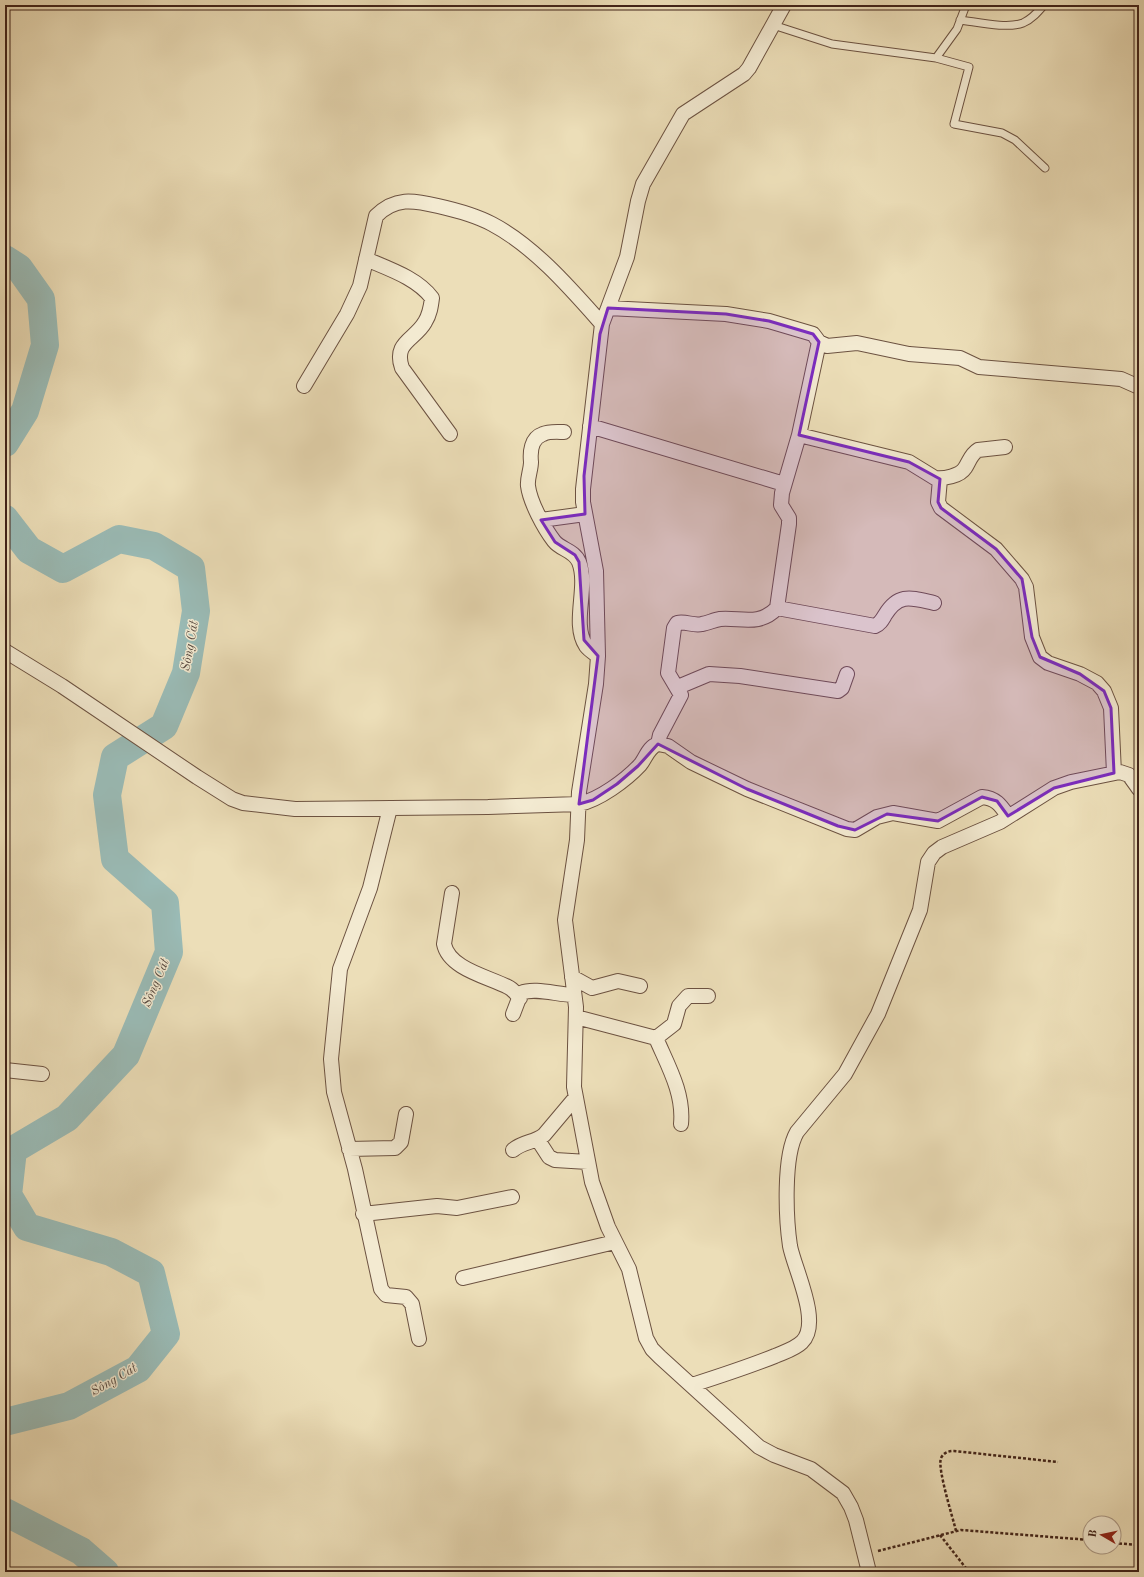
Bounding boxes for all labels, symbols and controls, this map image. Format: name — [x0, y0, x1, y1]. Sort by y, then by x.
water label: Sông Cát — [179, 619, 201, 672]
water label: Sông Cát — [140, 956, 172, 1009]
water label: Sông Cát — [89, 1361, 140, 1398]
north arrow — [1082, 1515, 1122, 1555]
text: B — [1088, 1529, 1100, 1538]

